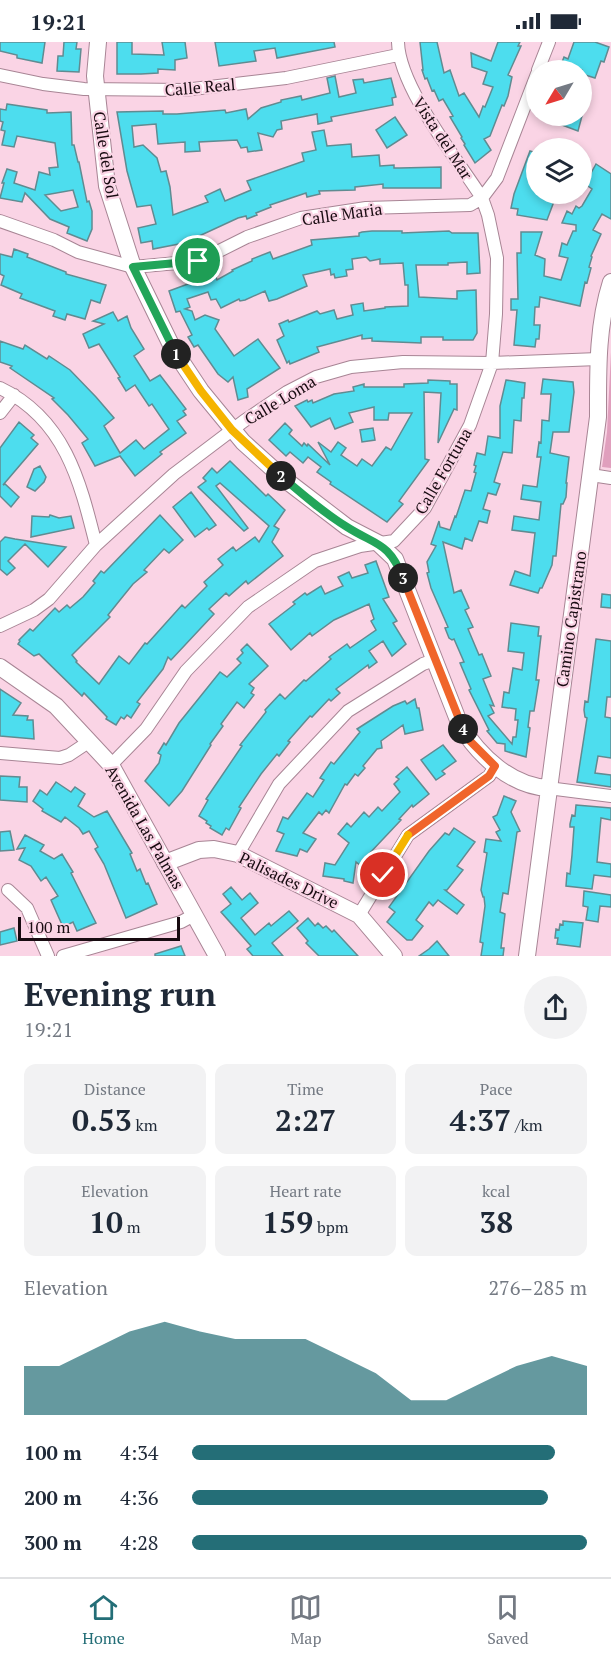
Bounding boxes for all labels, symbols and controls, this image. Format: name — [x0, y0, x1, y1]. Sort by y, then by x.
text: 19:21 — [30, 7, 87, 36]
north arrow — [526, 60, 592, 126]
map controls — [526, 60, 592, 204]
street label: Calle Real — [164, 73, 236, 101]
street label: Vista del Mar — [408, 92, 478, 184]
street label: Calle del Sol — [88, 110, 124, 200]
button: layers — [526, 138, 592, 204]
street label: Calle Maria — [300, 197, 384, 231]
pin — [172, 235, 223, 286]
icon: arrive — [181, 244, 214, 277]
pin: 1 — [161, 339, 191, 369]
text: 1 — [171, 343, 181, 365]
street label: Calle Loma — [240, 370, 320, 430]
street label: Calle Fortuna — [409, 424, 477, 518]
pin: 2 — [266, 461, 296, 491]
text: 2 — [276, 465, 286, 487]
street label: Camino Capistrano — [551, 550, 591, 688]
pin: 3 — [388, 563, 418, 593]
text: 3 — [398, 567, 408, 589]
pin: 4 — [448, 714, 478, 744]
text: 4 — [458, 718, 468, 740]
street label: Avenida Las Palmas — [101, 761, 189, 893]
street label: Palisades Drive — [236, 846, 342, 914]
pin — [357, 849, 408, 900]
icon: check — [366, 858, 399, 891]
scale bar — [18, 914, 180, 941]
text: 100 m — [27, 916, 70, 938]
text: Evening run — [24, 972, 216, 1015]
button: share — [524, 976, 587, 1039]
text: 19:21 — [24, 1016, 73, 1043]
text: Distance — [84, 1078, 146, 1100]
text: Time — [287, 1078, 324, 1100]
text: Pace — [480, 1078, 513, 1100]
text: 0.53 — [72, 1100, 132, 1140]
text: 2:27 — [275, 1100, 336, 1140]
text: 4:37 — [450, 1100, 511, 1140]
text: km — [132, 1114, 158, 1136]
text: /km — [511, 1114, 542, 1136]
text: Elevation — [81, 1180, 148, 1202]
text: Heart rate — [270, 1180, 341, 1202]
text: kcal — [482, 1180, 510, 1202]
text: 10 — [89, 1202, 123, 1242]
text: 159 — [262, 1202, 313, 1242]
text: 38 — [479, 1202, 513, 1242]
text: m — [123, 1216, 141, 1238]
text: bpm — [313, 1216, 349, 1238]
text: Elevation — [24, 1274, 108, 1301]
text: 276–285 m — [488, 1274, 587, 1301]
text: 100 m — [24, 1439, 82, 1466]
text: 4:34 — [120, 1439, 159, 1466]
text: 200 m — [24, 1484, 82, 1511]
text: 4:36 — [120, 1484, 159, 1511]
text: 300 m — [24, 1529, 82, 1556]
text: 4:28 — [120, 1529, 159, 1556]
tab: Home — [82, 1591, 125, 1649]
tab: Map — [289, 1591, 322, 1649]
tab: Saved — [487, 1591, 529, 1649]

